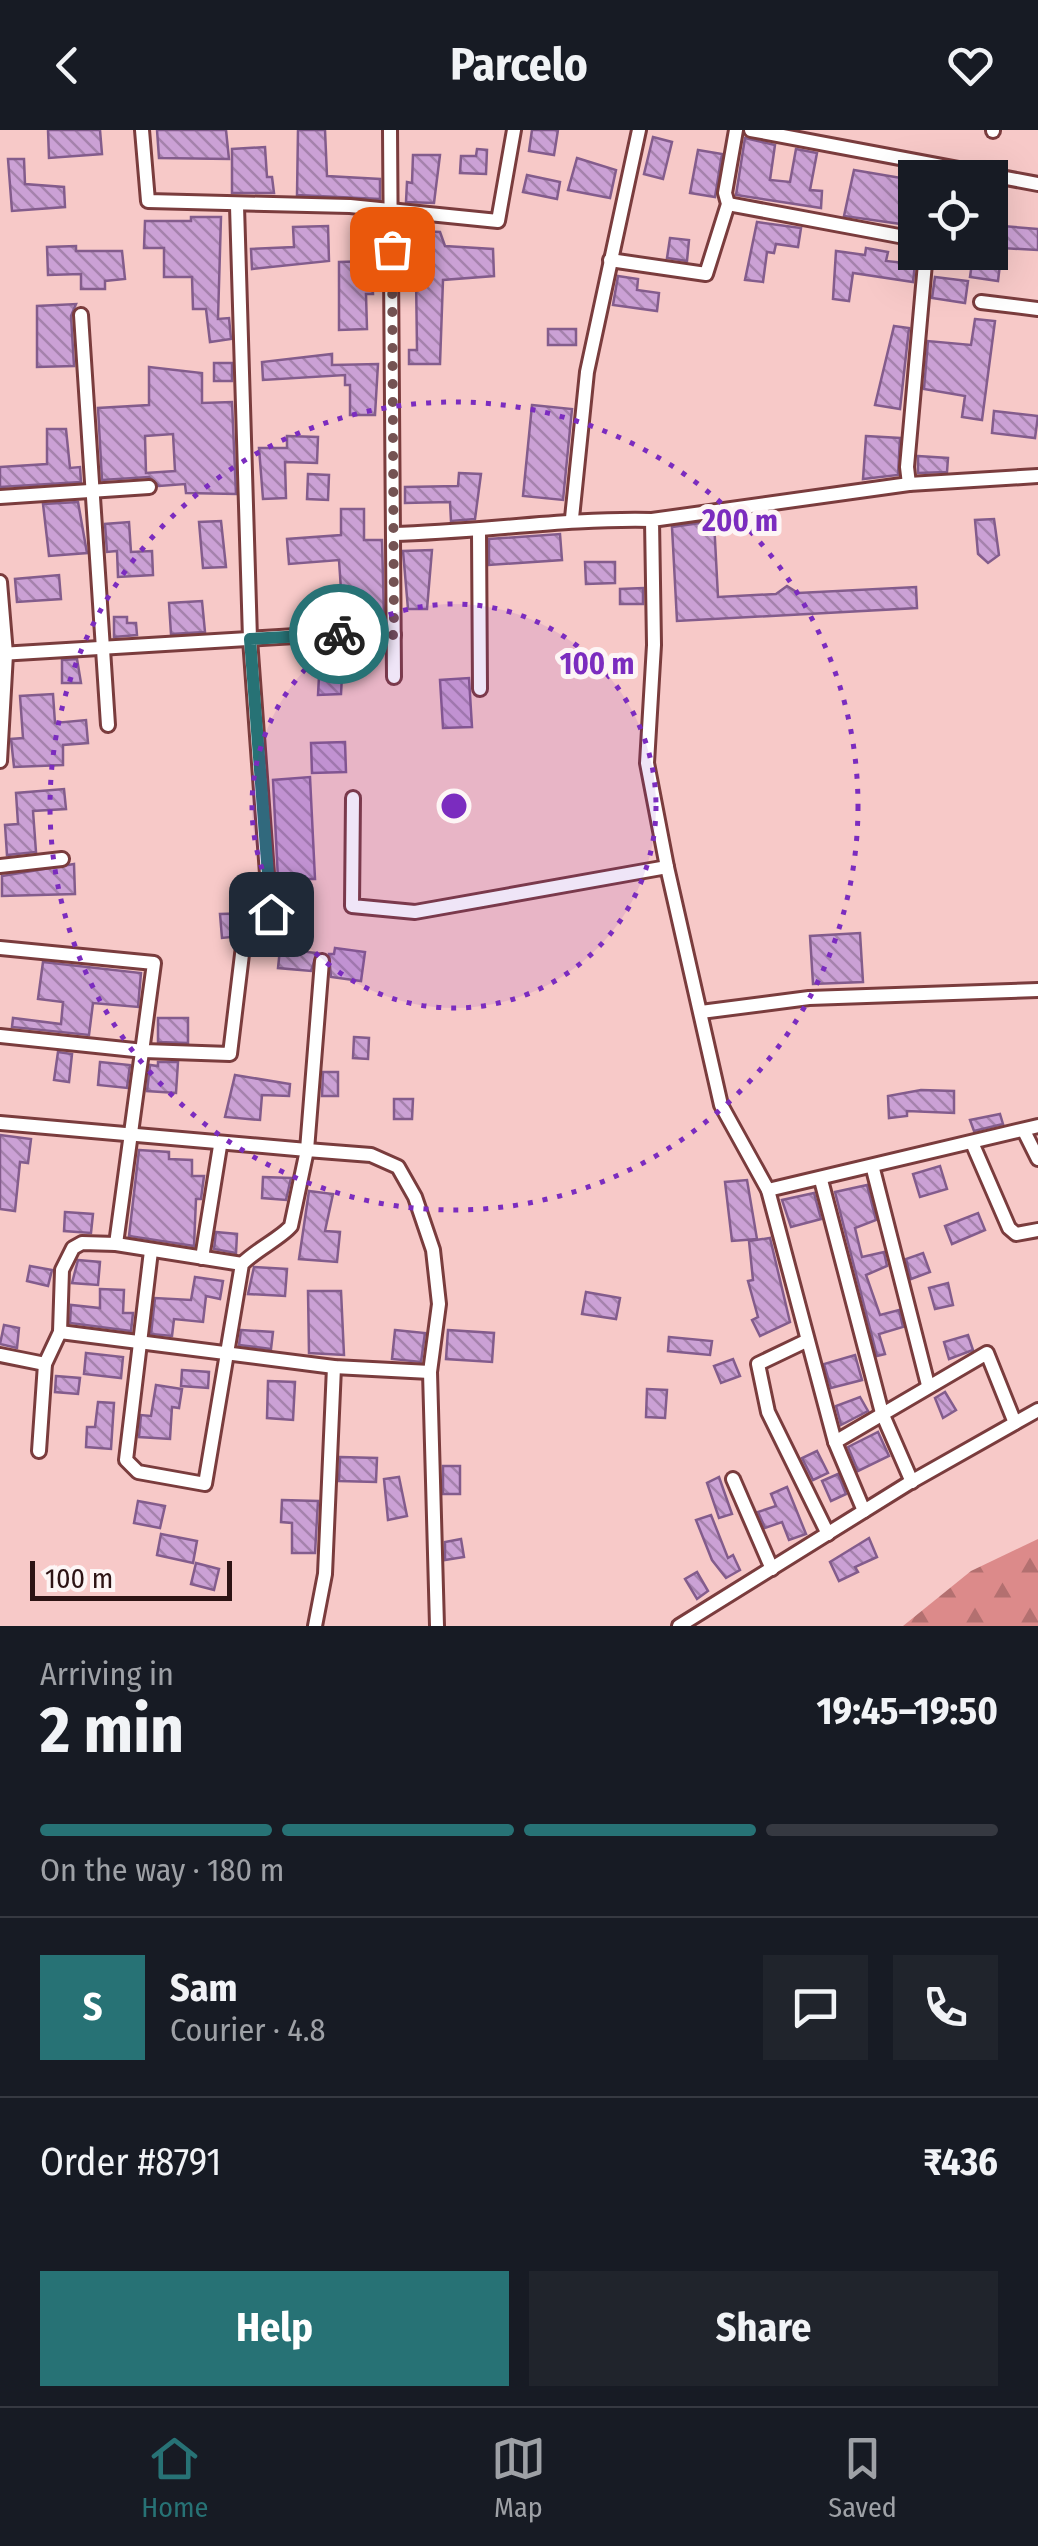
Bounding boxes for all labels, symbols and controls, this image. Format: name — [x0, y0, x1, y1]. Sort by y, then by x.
icon: back — [40, 38, 95, 93]
text: Parcelo — [450, 38, 588, 92]
icon: heart — [943, 38, 998, 93]
map controls — [898, 160, 1008, 270]
button: locate — [898, 160, 1008, 270]
pin — [350, 207, 435, 292]
icon: bag — [365, 222, 420, 277]
text: 200 m — [701, 503, 778, 539]
courier — [289, 584, 389, 684]
icon: bike — [312, 607, 367, 662]
text: 100 m — [560, 646, 634, 682]
centre of rings — [436, 788, 472, 824]
pin — [229, 872, 314, 957]
icon: home — [244, 887, 299, 942]
scale bar — [30, 1556, 232, 1600]
text: 100 m — [45, 1562, 113, 1595]
text: Arriving in — [40, 1655, 174, 1693]
text: 19:45–19:50 — [816, 1688, 998, 1734]
text: 2 min — [40, 1691, 184, 1769]
text: On the way · 180 m — [40, 1851, 284, 1889]
button: chat — [763, 1955, 868, 2060]
button: phone — [893, 1955, 998, 2060]
text: Sam — [170, 1965, 238, 2011]
text: S — [83, 1984, 102, 2030]
text: Courier · 4.8 — [170, 2011, 326, 2049]
text: Order #8791 — [40, 2139, 221, 2185]
text: ₹436 — [923, 2139, 998, 2185]
button: Help — [40, 2271, 509, 2386]
button: Share — [529, 2271, 998, 2386]
tab: Home — [141, 2431, 208, 2524]
tab: Map — [491, 2431, 546, 2524]
tab: Saved — [828, 2431, 897, 2524]

